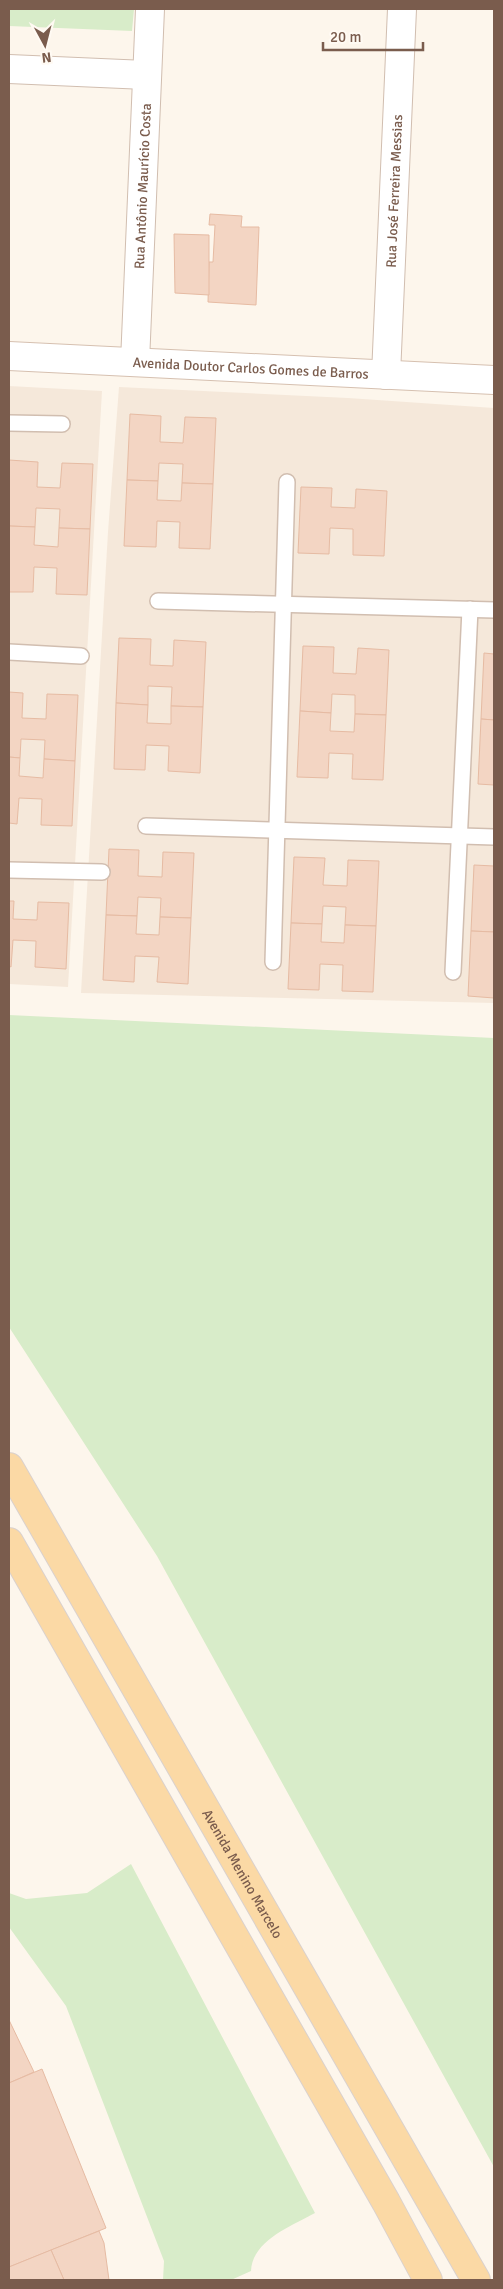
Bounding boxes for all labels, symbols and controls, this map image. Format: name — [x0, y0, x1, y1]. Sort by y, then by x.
north arrow — [20, 20, 70, 70]
scale bar — [323, 20, 423, 52]
text: 20 m — [330, 28, 361, 46]
text: N — [41, 48, 52, 66]
street label: Rua Antônio Maurício Costa — [130, 103, 154, 269]
street label: Rua José Ferreira Messias — [382, 114, 406, 268]
street label: Avenida Doutor Carlos Gomes de Barros — [132, 354, 369, 382]
street label: Avenida Menino Marcelo — [199, 1806, 286, 1941]

